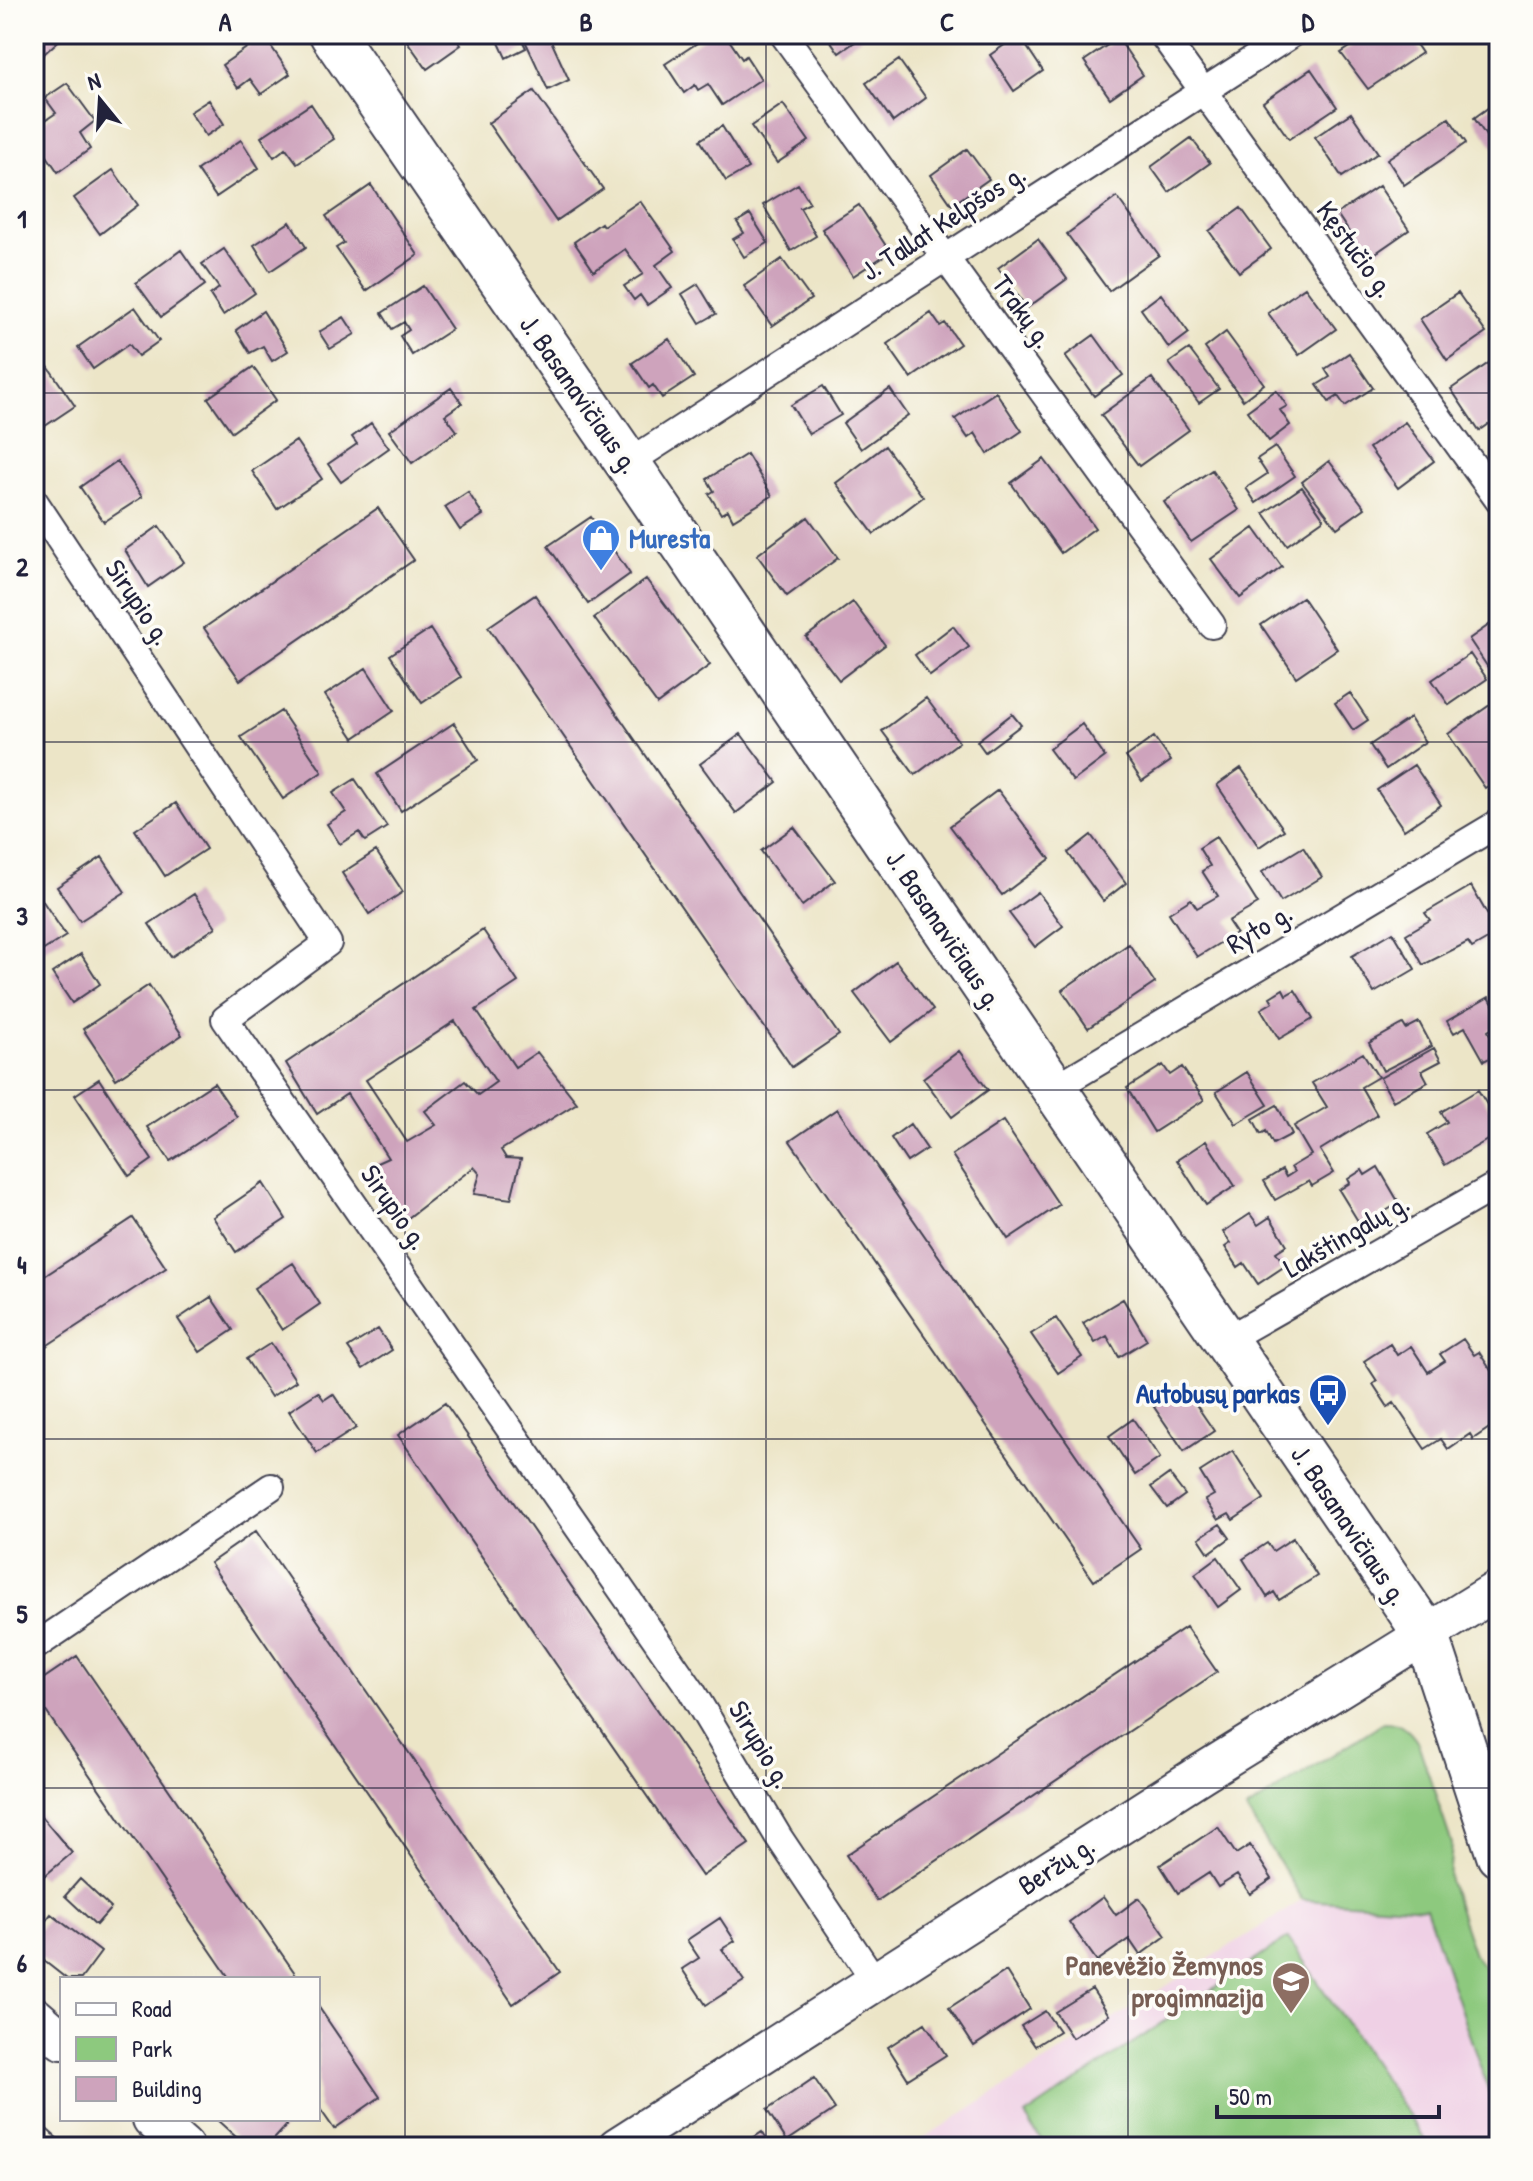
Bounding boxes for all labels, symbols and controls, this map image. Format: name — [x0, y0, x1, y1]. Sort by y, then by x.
text: A — [219, 4, 232, 39]
text: B — [579, 4, 593, 39]
text: C — [940, 4, 954, 39]
text: D — [1302, 4, 1315, 39]
north arrow — [60, 60, 140, 140]
text: N — [84, 65, 104, 97]
street label: J. Tallat Kelpšos g. — [853, 155, 1033, 289]
street label: Kęstučio g. — [1308, 193, 1404, 305]
text: 1 — [17, 201, 27, 236]
street label: Trakų g. — [983, 266, 1063, 356]
street label: J. Basanavičiaus g. — [511, 307, 649, 481]
shop icon: Muresta — [580, 517, 622, 572]
place label: Muresta — [629, 519, 710, 557]
text: 2 — [16, 549, 29, 584]
street label: Sirupio g. — [97, 552, 181, 652]
street label: J. Basanavičiaus g. — [877, 842, 1013, 1018]
street label: Ryto g. — [1219, 894, 1299, 962]
text: 3 — [16, 898, 28, 933]
street label: Sirupio g. — [352, 1157, 438, 1257]
street label: Lakštingalų g. — [1276, 1184, 1416, 1286]
text: 4 — [17, 1247, 27, 1282]
bus stop icon: Autobusų parkas — [1307, 1372, 1349, 1427]
place label: Autobusų parkas — [1136, 1374, 1300, 1413]
street label: J. Basanavičiaus g. — [1282, 1437, 1418, 1613]
text: 5 — [17, 1596, 28, 1631]
street label: Sirupio g. — [720, 1693, 802, 1795]
street label: Beržų g. — [1010, 1826, 1102, 1904]
text: 6 — [17, 1945, 28, 1980]
place label: Panevėžio Žemynos progimnazija — [1065, 1946, 1263, 2017]
school or university icon: Panevėžio Žemynos progimnazija — [1270, 1960, 1312, 2015]
legend — [60, 1977, 320, 2121]
text: Road — [132, 1992, 171, 2024]
text: Park — [132, 2032, 172, 2064]
scale bar — [1217, 2069, 1439, 2119]
text: Building — [132, 2072, 202, 2104]
text: 50 m — [1229, 2080, 1272, 2112]

